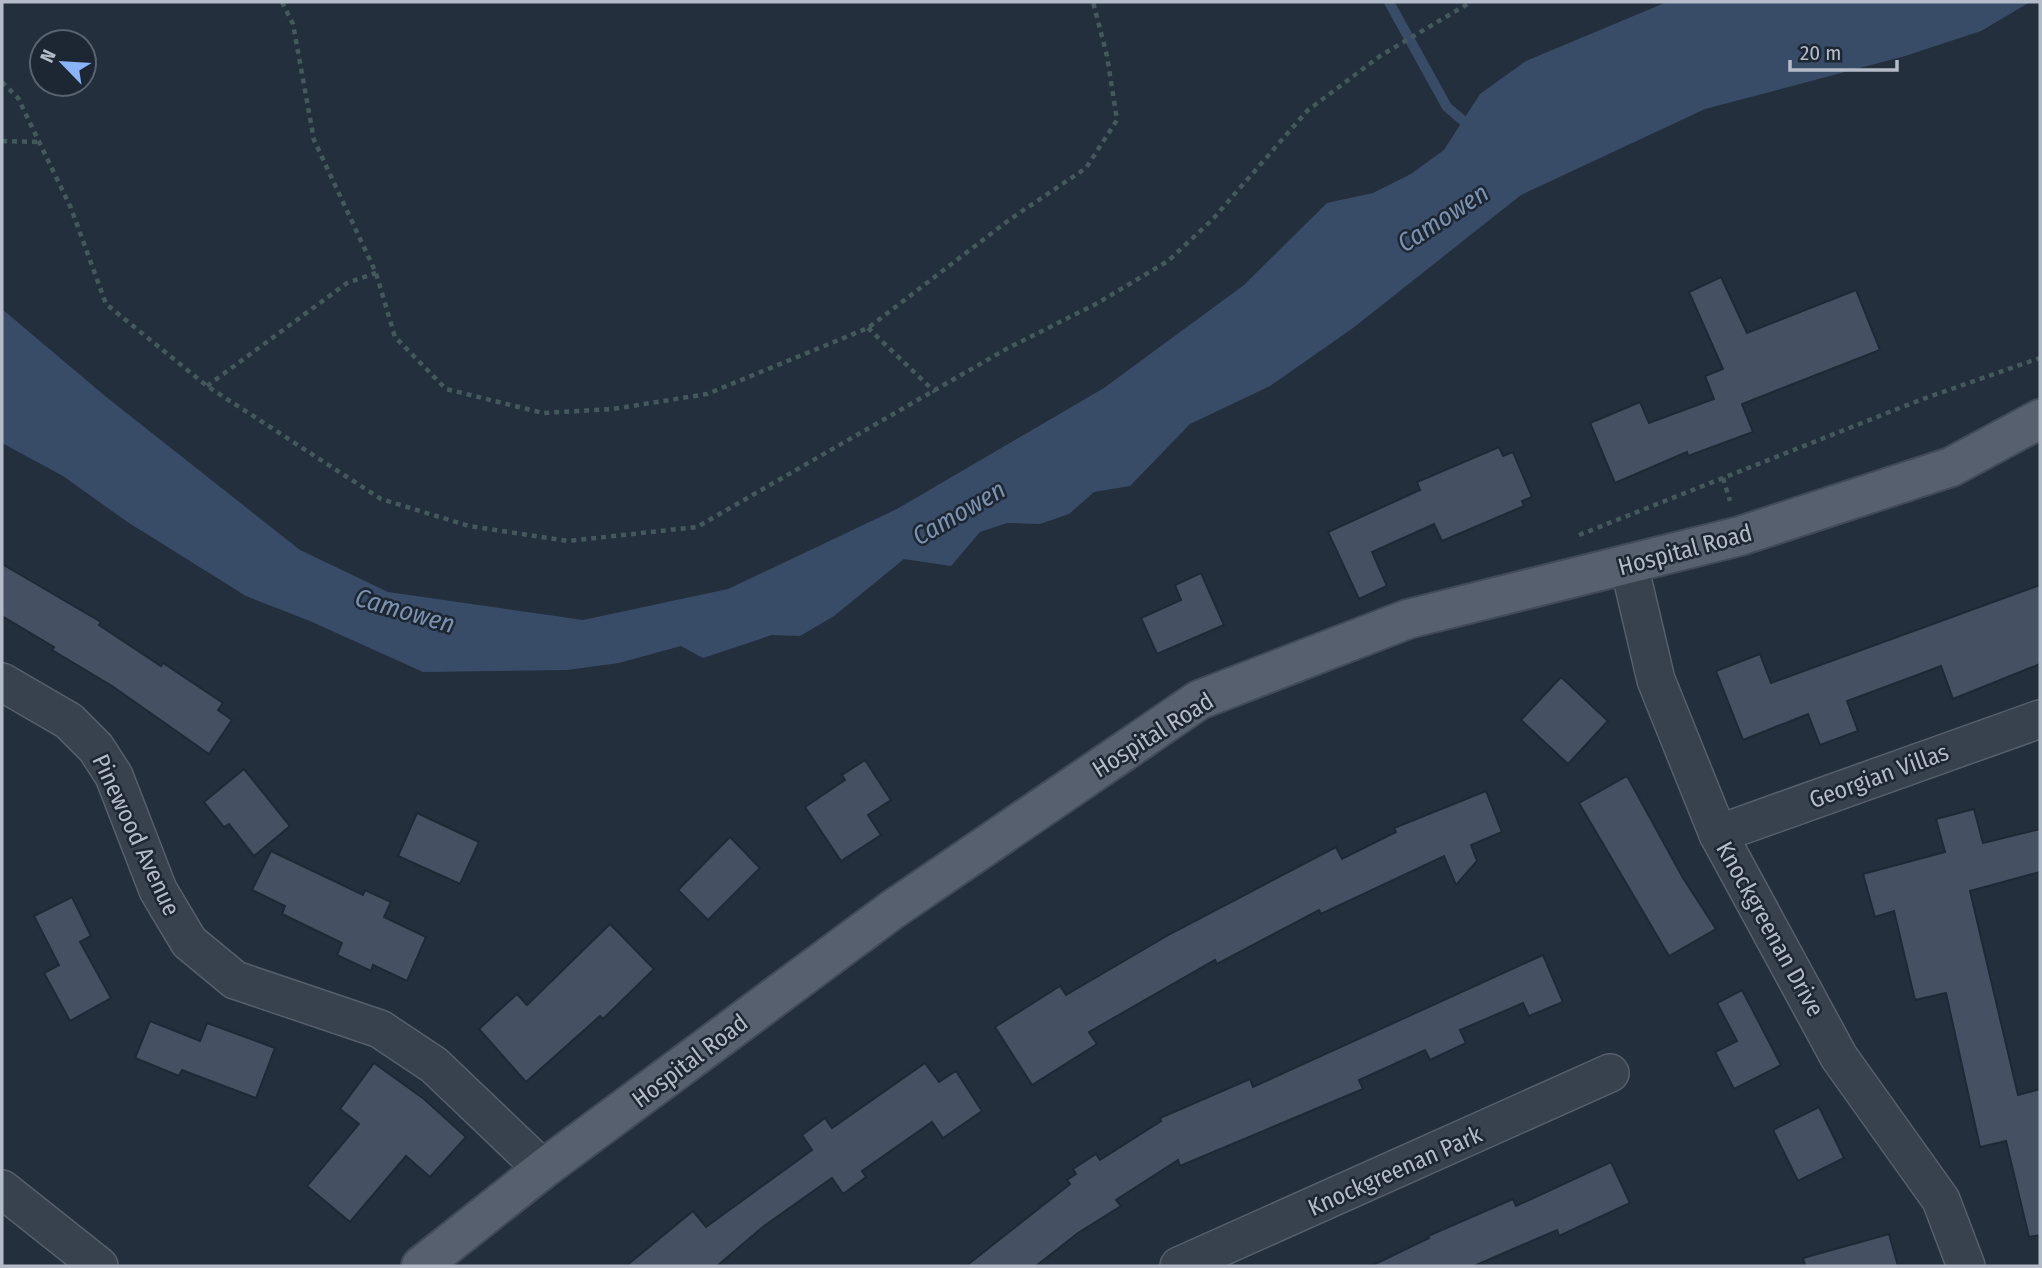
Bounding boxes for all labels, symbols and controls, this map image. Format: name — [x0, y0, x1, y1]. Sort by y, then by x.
north arrow — [28, 28, 98, 98]
scale bar — [1790, 28, 1897, 72]
text: 20 m — [1800, 40, 1841, 66]
text: N — [35, 46, 61, 66]
water label: Camowen — [1392, 177, 1494, 259]
water label: Camowen — [907, 474, 1011, 552]
street label: Hospital Road — [1615, 519, 1755, 581]
water label: Camowen — [352, 582, 458, 640]
street label: Hospital Road — [1087, 687, 1219, 783]
street label: Georgian Villas — [1805, 738, 1953, 814]
street label: Pinewood Avenue — [86, 750, 186, 920]
street label: Knockgreenan Drive — [1710, 837, 1830, 1021]
street label: Hospital Road — [627, 1009, 753, 1113]
street label: Knockgreenan Park — [1304, 1120, 1487, 1222]

